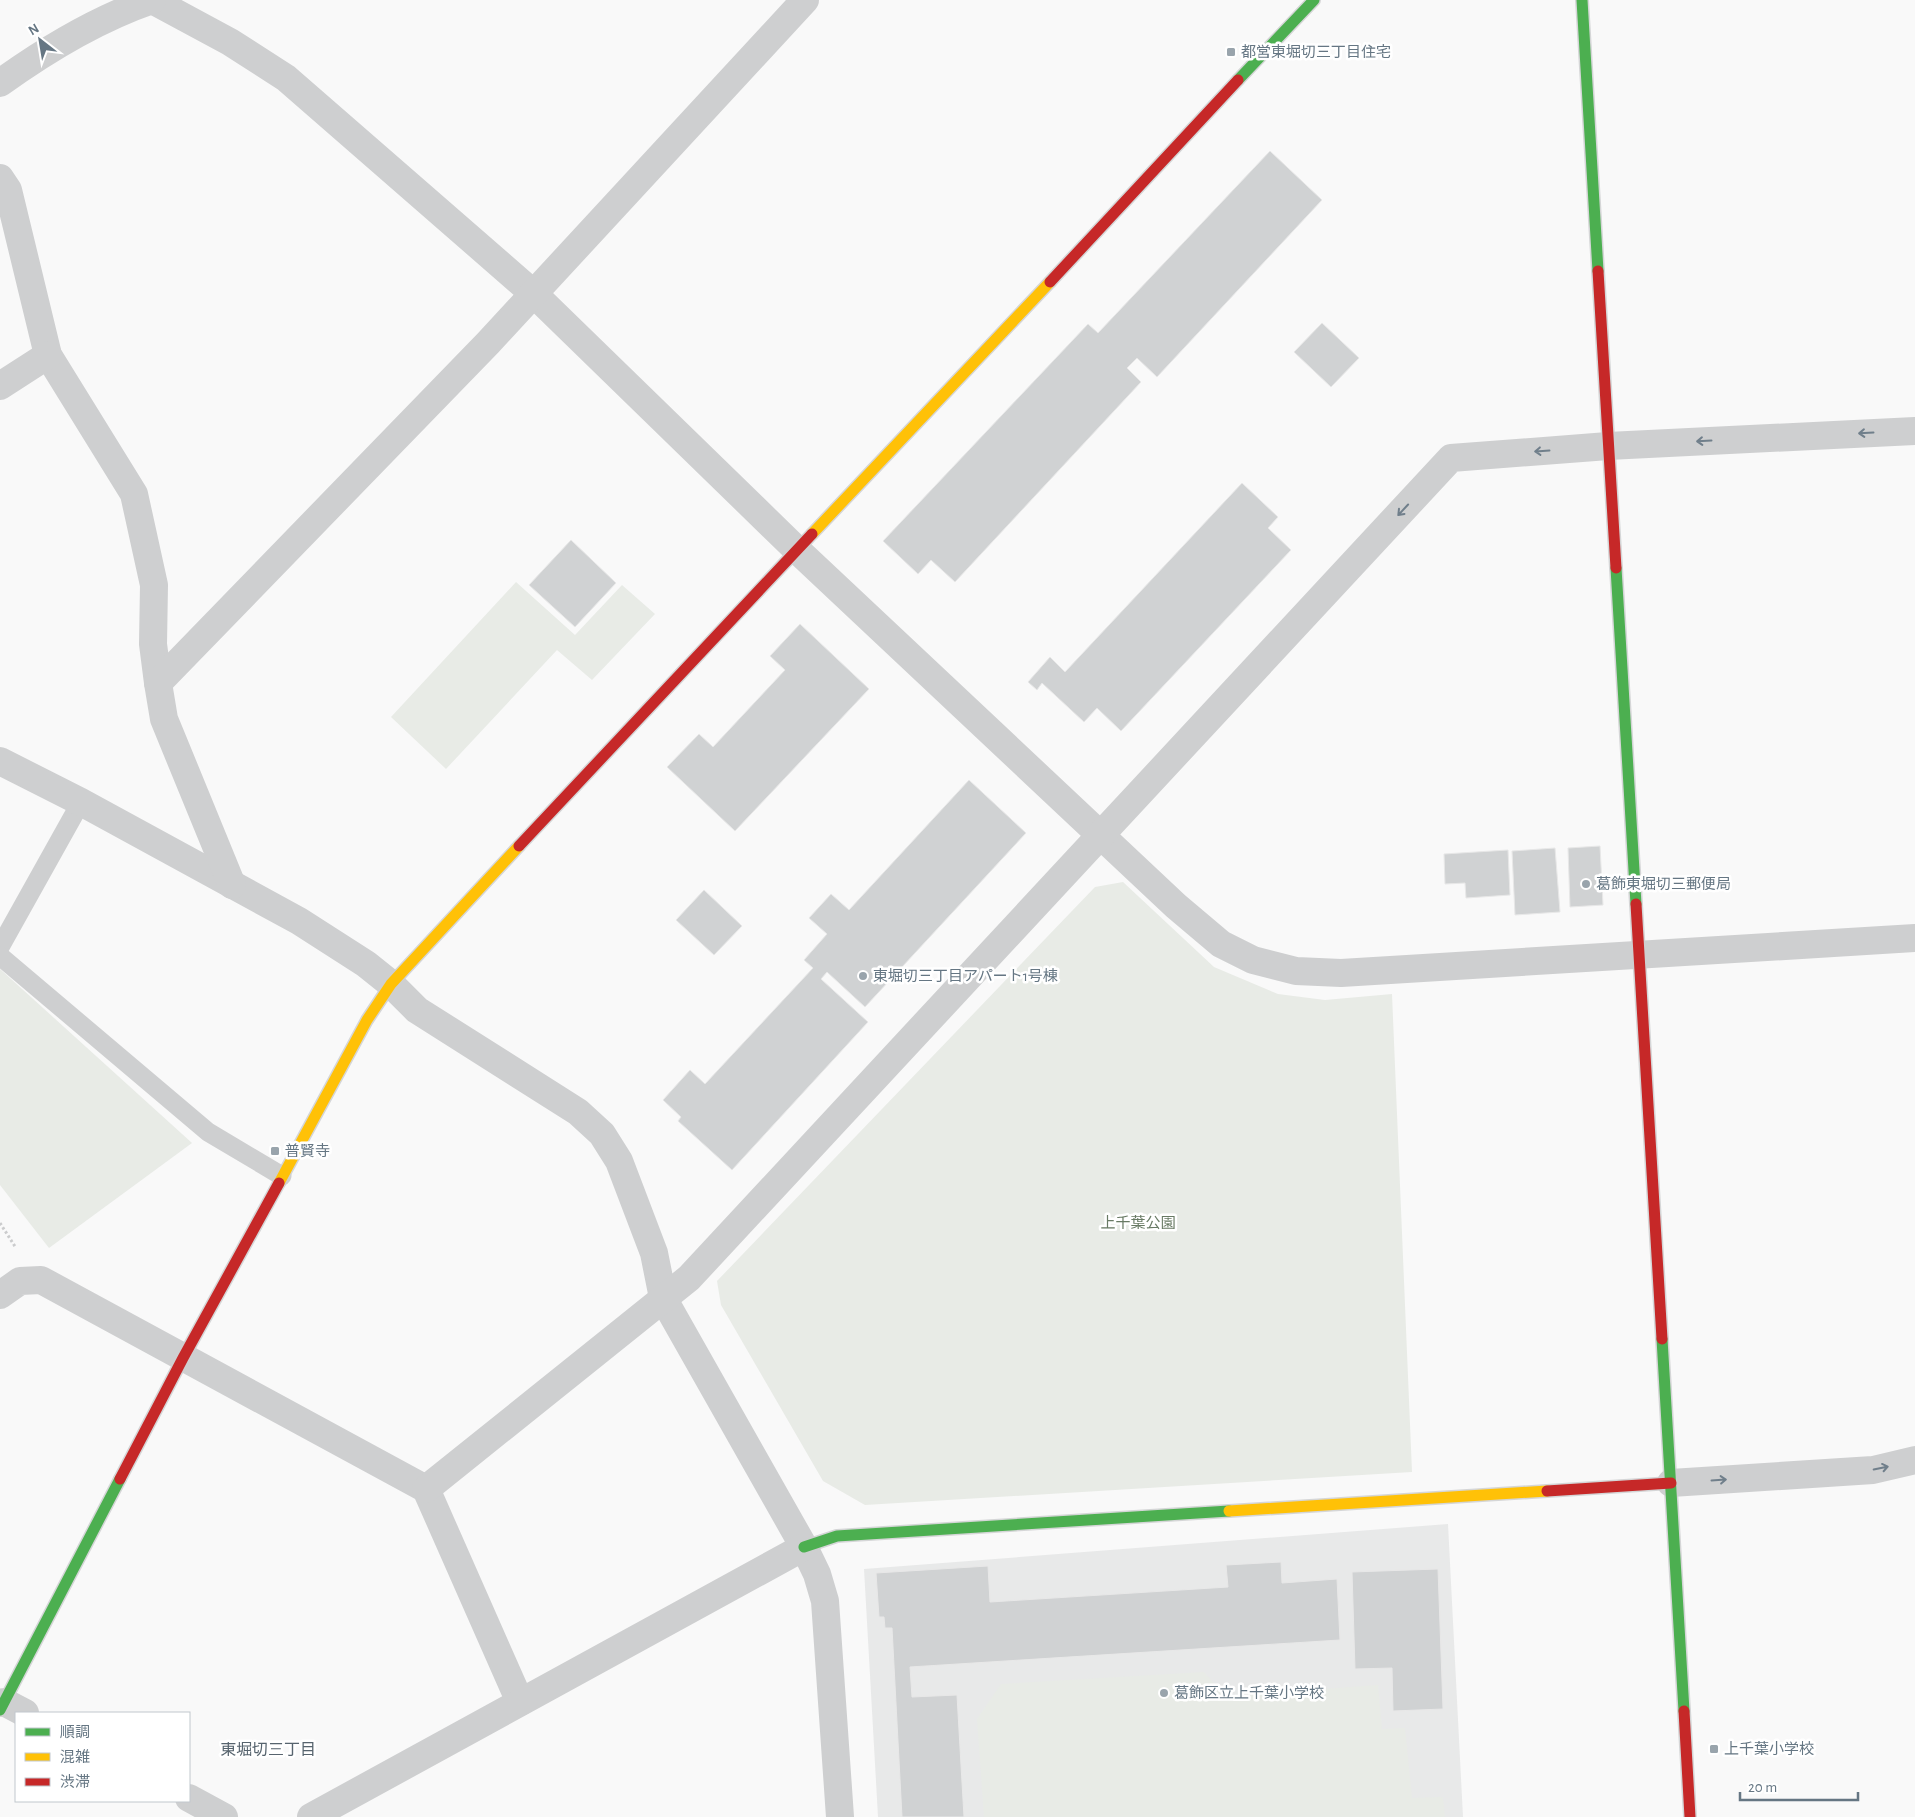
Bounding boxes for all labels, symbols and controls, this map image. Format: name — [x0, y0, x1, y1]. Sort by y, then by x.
north arrow — [15, 15, 65, 65]
text: N — [26, 21, 42, 38]
place label: 都営東堀切三丁目住宅 — [1241, 44, 1391, 60]
marker: 都営東堀切三丁目住宅 — [1225, 46, 1237, 58]
one-way arrow — [1859, 428, 1875, 438]
one-way arrow — [1696, 436, 1712, 446]
one-way arrow — [1534, 446, 1550, 455]
one-way arrow — [1397, 504, 1408, 517]
place label: 葛飾東堀切三郵便局 — [1596, 875, 1731, 892]
marker: 葛飾東堀切三郵便局 — [1580, 878, 1592, 890]
place label: 東堀切三丁目アパート1号棟 — [873, 967, 1058, 984]
marker: 東堀切三丁目アパート1号棟 — [857, 970, 869, 982]
place label: 普賢寺 — [285, 1143, 330, 1159]
marker: 普賢寺 — [269, 1145, 281, 1157]
park label: 上千葉公園 — [1100, 1215, 1176, 1231]
one-way arrow — [1873, 1463, 1889, 1472]
one-way arrow — [1711, 1475, 1727, 1484]
place label: 葛飾区立上千葉小学校 — [1174, 1684, 1324, 1701]
marker: 葛飾区立上千葉小学校 — [1158, 1687, 1170, 1699]
legend — [15, 1712, 190, 1802]
text: 順調 — [60, 1725, 90, 1740]
place label: 上千葉小学校 — [1724, 1741, 1814, 1757]
district label: 東堀切三丁目 — [220, 1742, 316, 1758]
marker: 上千葉小学校 — [1708, 1743, 1720, 1755]
text: 混雑 — [60, 1749, 90, 1765]
scale bar — [1740, 1770, 1858, 1802]
text: 渋滞 — [60, 1774, 90, 1790]
text: 20 m — [1748, 1780, 1777, 1795]

